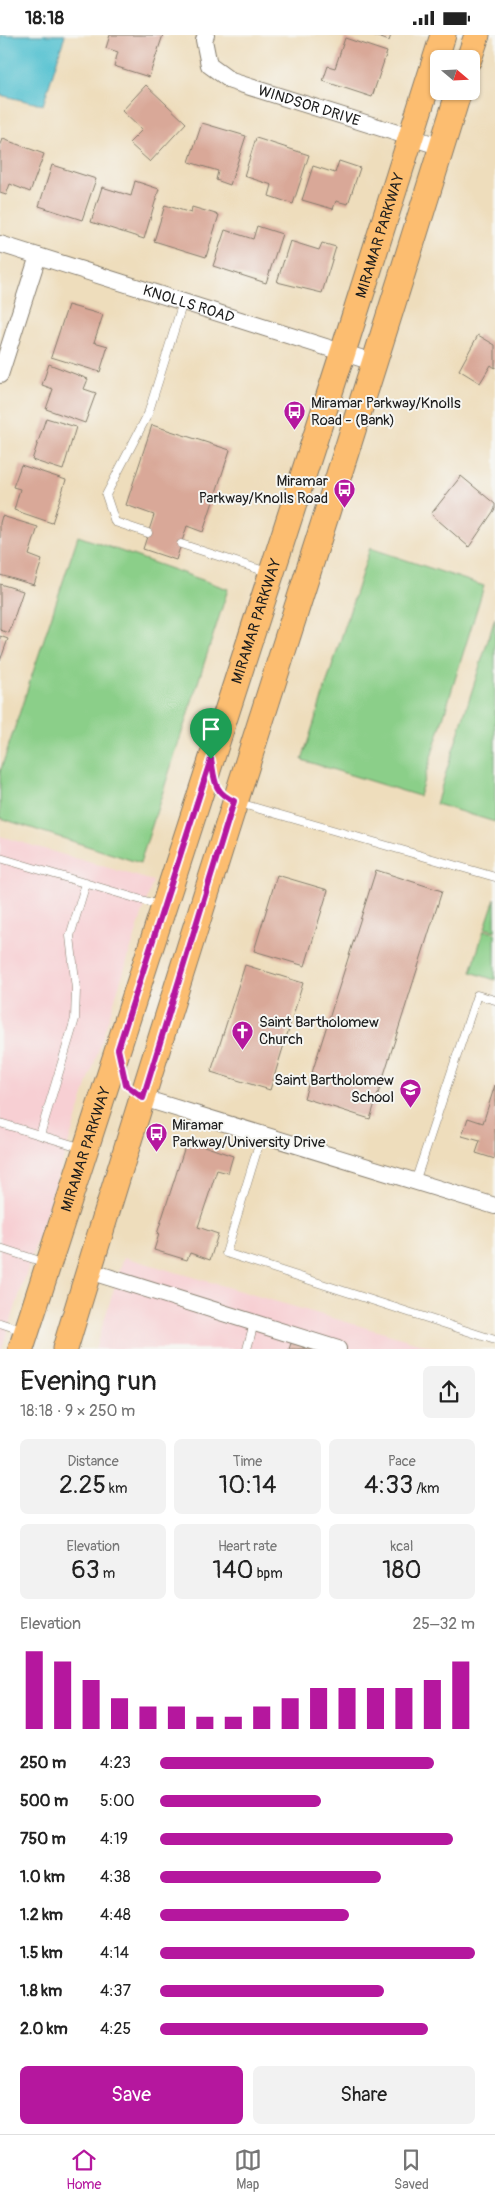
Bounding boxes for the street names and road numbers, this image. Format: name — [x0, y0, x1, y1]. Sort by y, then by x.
street label: WINDSOR DRIVE — [256, 81, 363, 130]
street label: MIRAMAR PARKWAY — [351, 170, 409, 300]
street label: KNOLLS ROAD — [141, 280, 237, 327]
street label: MIRAMAR PARKWAY — [227, 556, 285, 686]
street label: MIRAMAR PARKWAY — [56, 1084, 115, 1214]

